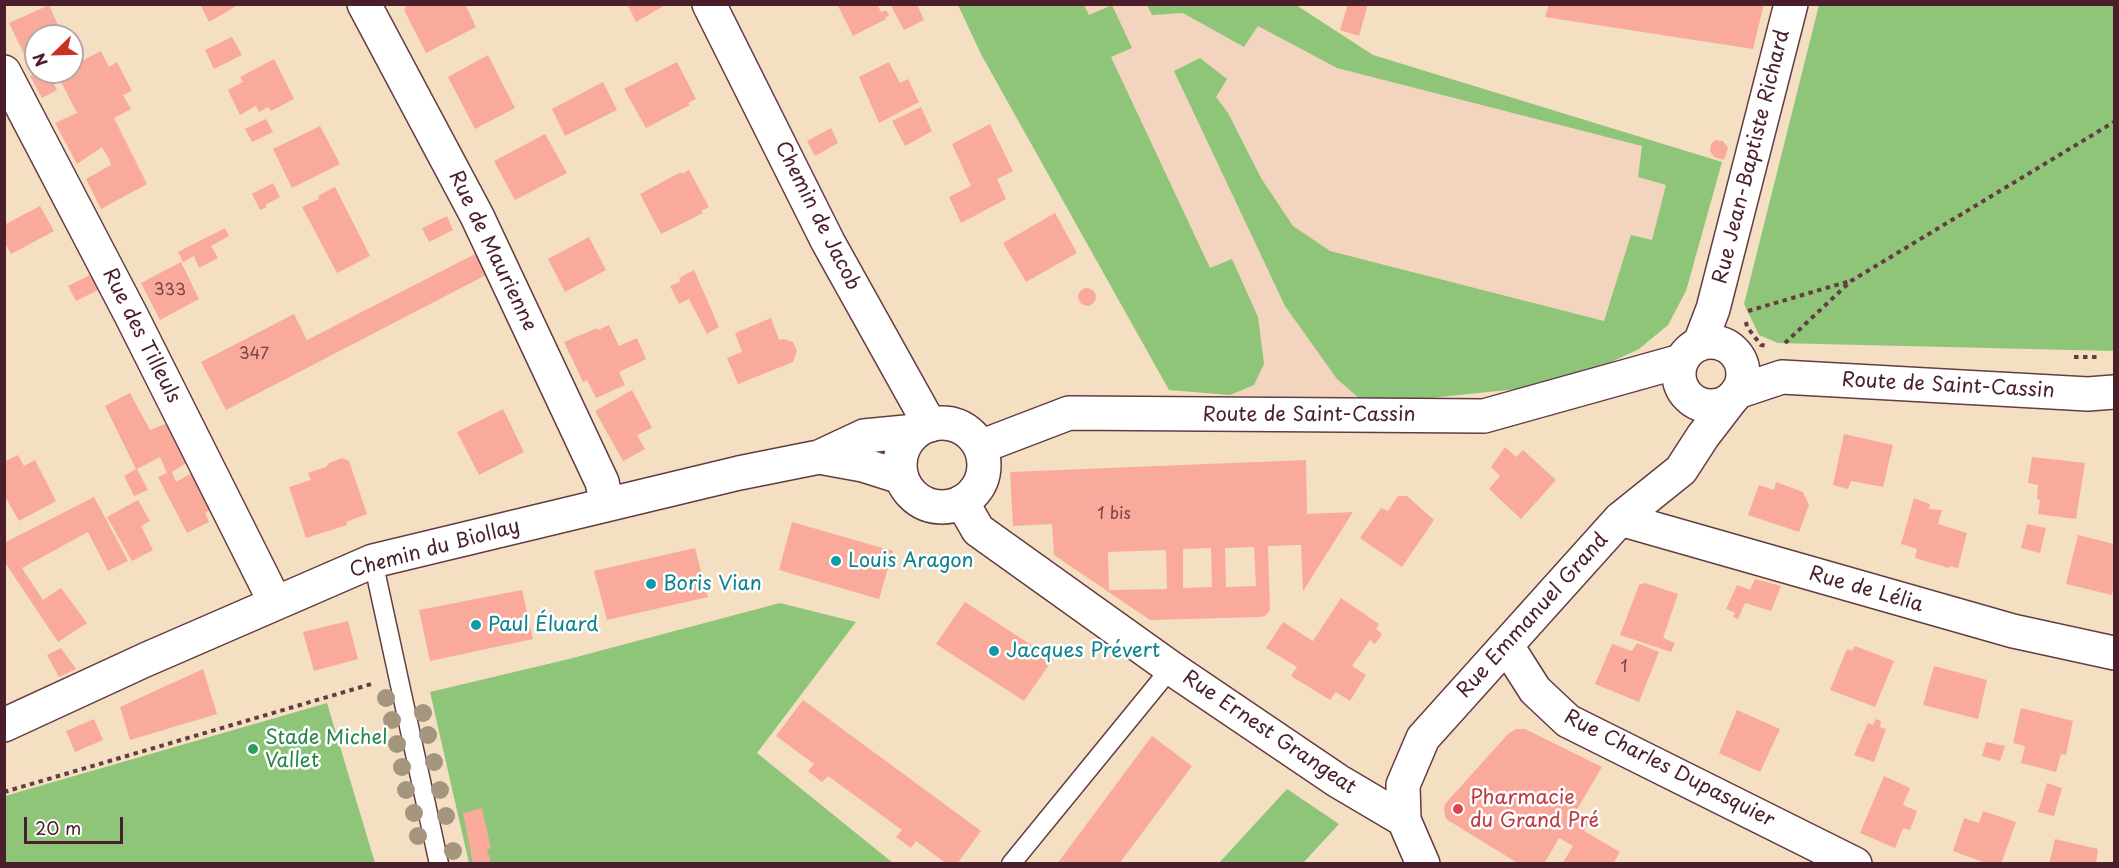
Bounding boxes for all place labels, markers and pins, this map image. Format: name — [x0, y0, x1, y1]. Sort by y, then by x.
place label: Louis Aragon — [848, 549, 974, 573]
marker: Louis Aragon — [829, 554, 843, 568]
place label: Boris Vian — [663, 572, 762, 596]
marker: Boris Vian — [644, 577, 658, 591]
place label: Paul Éluard — [488, 613, 599, 637]
marker: Paul Éluard — [469, 618, 483, 632]
place label: Jacques Prévert — [1006, 639, 1160, 663]
marker: Jacques Prévert — [987, 644, 1001, 658]
place label: Stade Michel Vallet — [265, 726, 387, 773]
marker: Stade Michel Vallet — [246, 742, 260, 756]
place label: Pharmacie du Grand Pré — [1470, 786, 1599, 833]
marker: Pharmacie du Grand Pré — [1451, 802, 1465, 816]

